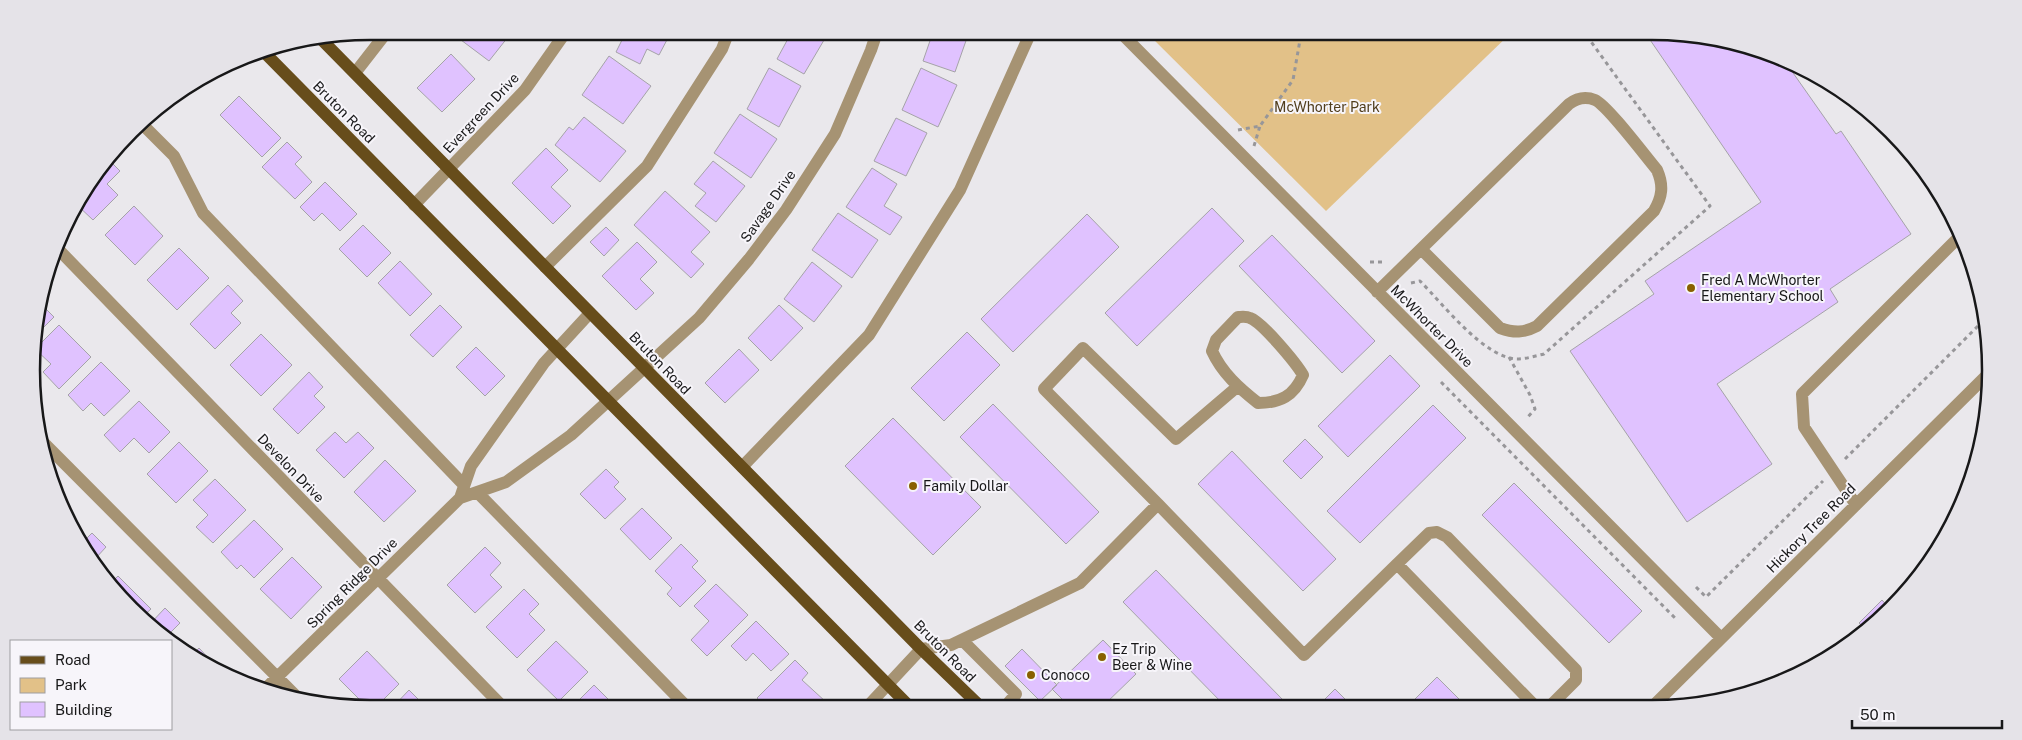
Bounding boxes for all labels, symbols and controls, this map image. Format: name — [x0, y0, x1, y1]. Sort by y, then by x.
street label: Evergreen Drive — [440, 70, 522, 156]
street label: Bruton Road — [310, 78, 378, 146]
park label: McWhorter Park — [1274, 99, 1380, 115]
street label: Savage Drive — [737, 167, 799, 245]
place label: Fred A McWhorter Elementary School — [1701, 272, 1824, 304]
street label: McWhorter Drive — [1388, 282, 1476, 370]
marker: Fred A McWhorter Elementary School — [1685, 282, 1697, 294]
street label: Bruton Road — [626, 328, 694, 398]
street label: Develon Drive — [254, 430, 328, 506]
place label: Family Dollar — [923, 478, 1008, 494]
marker: Family Dollar — [907, 480, 919, 492]
street label: Hickory Tree Road — [1763, 480, 1859, 576]
street label: Spring Ridge Drive — [303, 534, 401, 632]
street label: Bruton Road — [911, 617, 979, 685]
legend — [10, 640, 172, 730]
place label: Ez Trip Beer & Wine — [1112, 641, 1192, 673]
text: Road — [55, 651, 91, 668]
marker: Ez Trip Beer & Wine — [1096, 651, 1108, 663]
place label: Conoco — [1041, 667, 1090, 683]
marker: Conoco — [1025, 669, 1037, 681]
text: Park — [55, 676, 87, 693]
scale bar — [1852, 698, 2002, 730]
text: Building — [55, 701, 113, 718]
text: 50 m — [1860, 706, 1895, 723]

